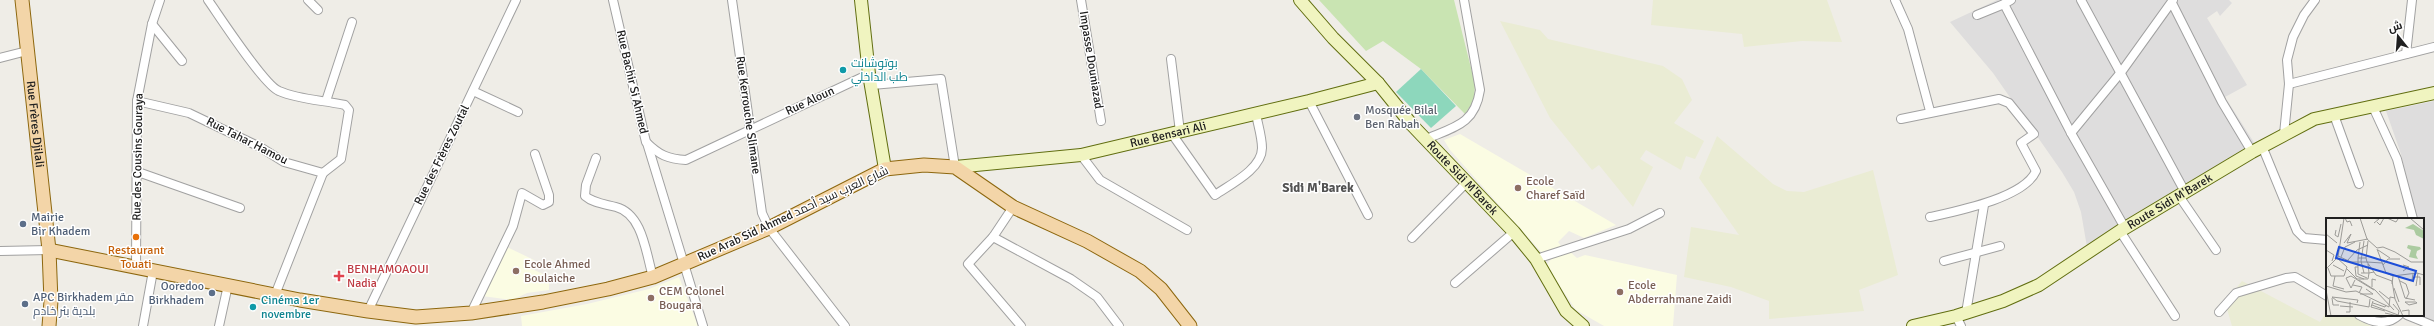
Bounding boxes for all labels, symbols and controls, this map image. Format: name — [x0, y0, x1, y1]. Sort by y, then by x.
street label: Impasse Douniazad — [1076, 10, 1106, 110]
north arrow — [2378, 16, 2418, 56]
text: ش — [2387, 19, 2404, 35]
street label: Rue Bachir Si Ahmed — [613, 29, 651, 135]
street label: Rue Kerrouche Slimane — [732, 55, 764, 175]
place label: بوتوشانت طب الداخلي — [851, 56, 908, 87]
marker: بوتوشانت طب الداخلي — [838, 65, 848, 75]
street label: Rue Frères Djilali — [23, 80, 48, 168]
street label: Rue Aloun — [783, 83, 837, 119]
street label: Rue des Cousins Gouraya — [129, 93, 147, 221]
street label: Rue des Frères Zoutal — [411, 102, 473, 208]
place label: Mosquée Bilal Ben Rabah — [1365, 103, 1438, 132]
marker: Mosquée Bilal Ben Rabah — [1352, 112, 1362, 122]
street label: Rue Tahar Hamou — [204, 114, 290, 168]
street label: Rue Bensari Ali — [1128, 118, 1208, 151]
street label: Route Sidi M'Barek — [1424, 138, 1501, 218]
street label: Rue Arab Sid Ahmed شارع العرب سيد أحمد — [695, 162, 891, 265]
street label: Route Sidi M'Barek — [2124, 170, 2215, 233]
place label: Ecole Charef Saïd — [1526, 174, 1585, 203]
district label: Sidi M'Barek — [1282, 180, 1354, 196]
marker: Ecole Charef Saïd — [1513, 183, 1523, 193]
place label: Mairie Bir Khadem — [31, 210, 90, 239]
inset map — [2326, 218, 2424, 316]
marker: Mairie Bir Khadem — [18, 219, 28, 229]
marker: Restaurant Touati — [131, 232, 141, 242]
place label: Restaurant Touati — [108, 243, 164, 272]
place label: Ecole Ahmed Boulaiche — [524, 257, 590, 286]
place label: BENHAMOAOUI Nadia — [347, 262, 429, 291]
marker: Ecole Ahmed Boulaiche — [511, 266, 521, 276]
marker: BENHAMOAOUI Nadia — [334, 271, 344, 281]
place label: Ecole Abderrahmane Zaidi — [1628, 278, 1732, 307]
place label: Ooredoo Birkhadem — [149, 279, 204, 308]
place label: CEM Colonel Bougara — [659, 284, 725, 313]
marker: Ecole Abderrahmane Zaidi — [1615, 287, 1625, 297]
marker: Ooredoo Birkhadem — [207, 288, 217, 298]
place label: APC Birkhadem مقر بلدية بئر خادم — [33, 290, 134, 319]
place label: Cinéma 1er novembre — [261, 293, 320, 322]
marker: CEM Colonel Bougara — [646, 293, 656, 303]
marker: APC Birkhadem مقر بلدية بئر خادم — [20, 299, 30, 309]
marker: Cinéma 1er novembre — [248, 302, 258, 312]

